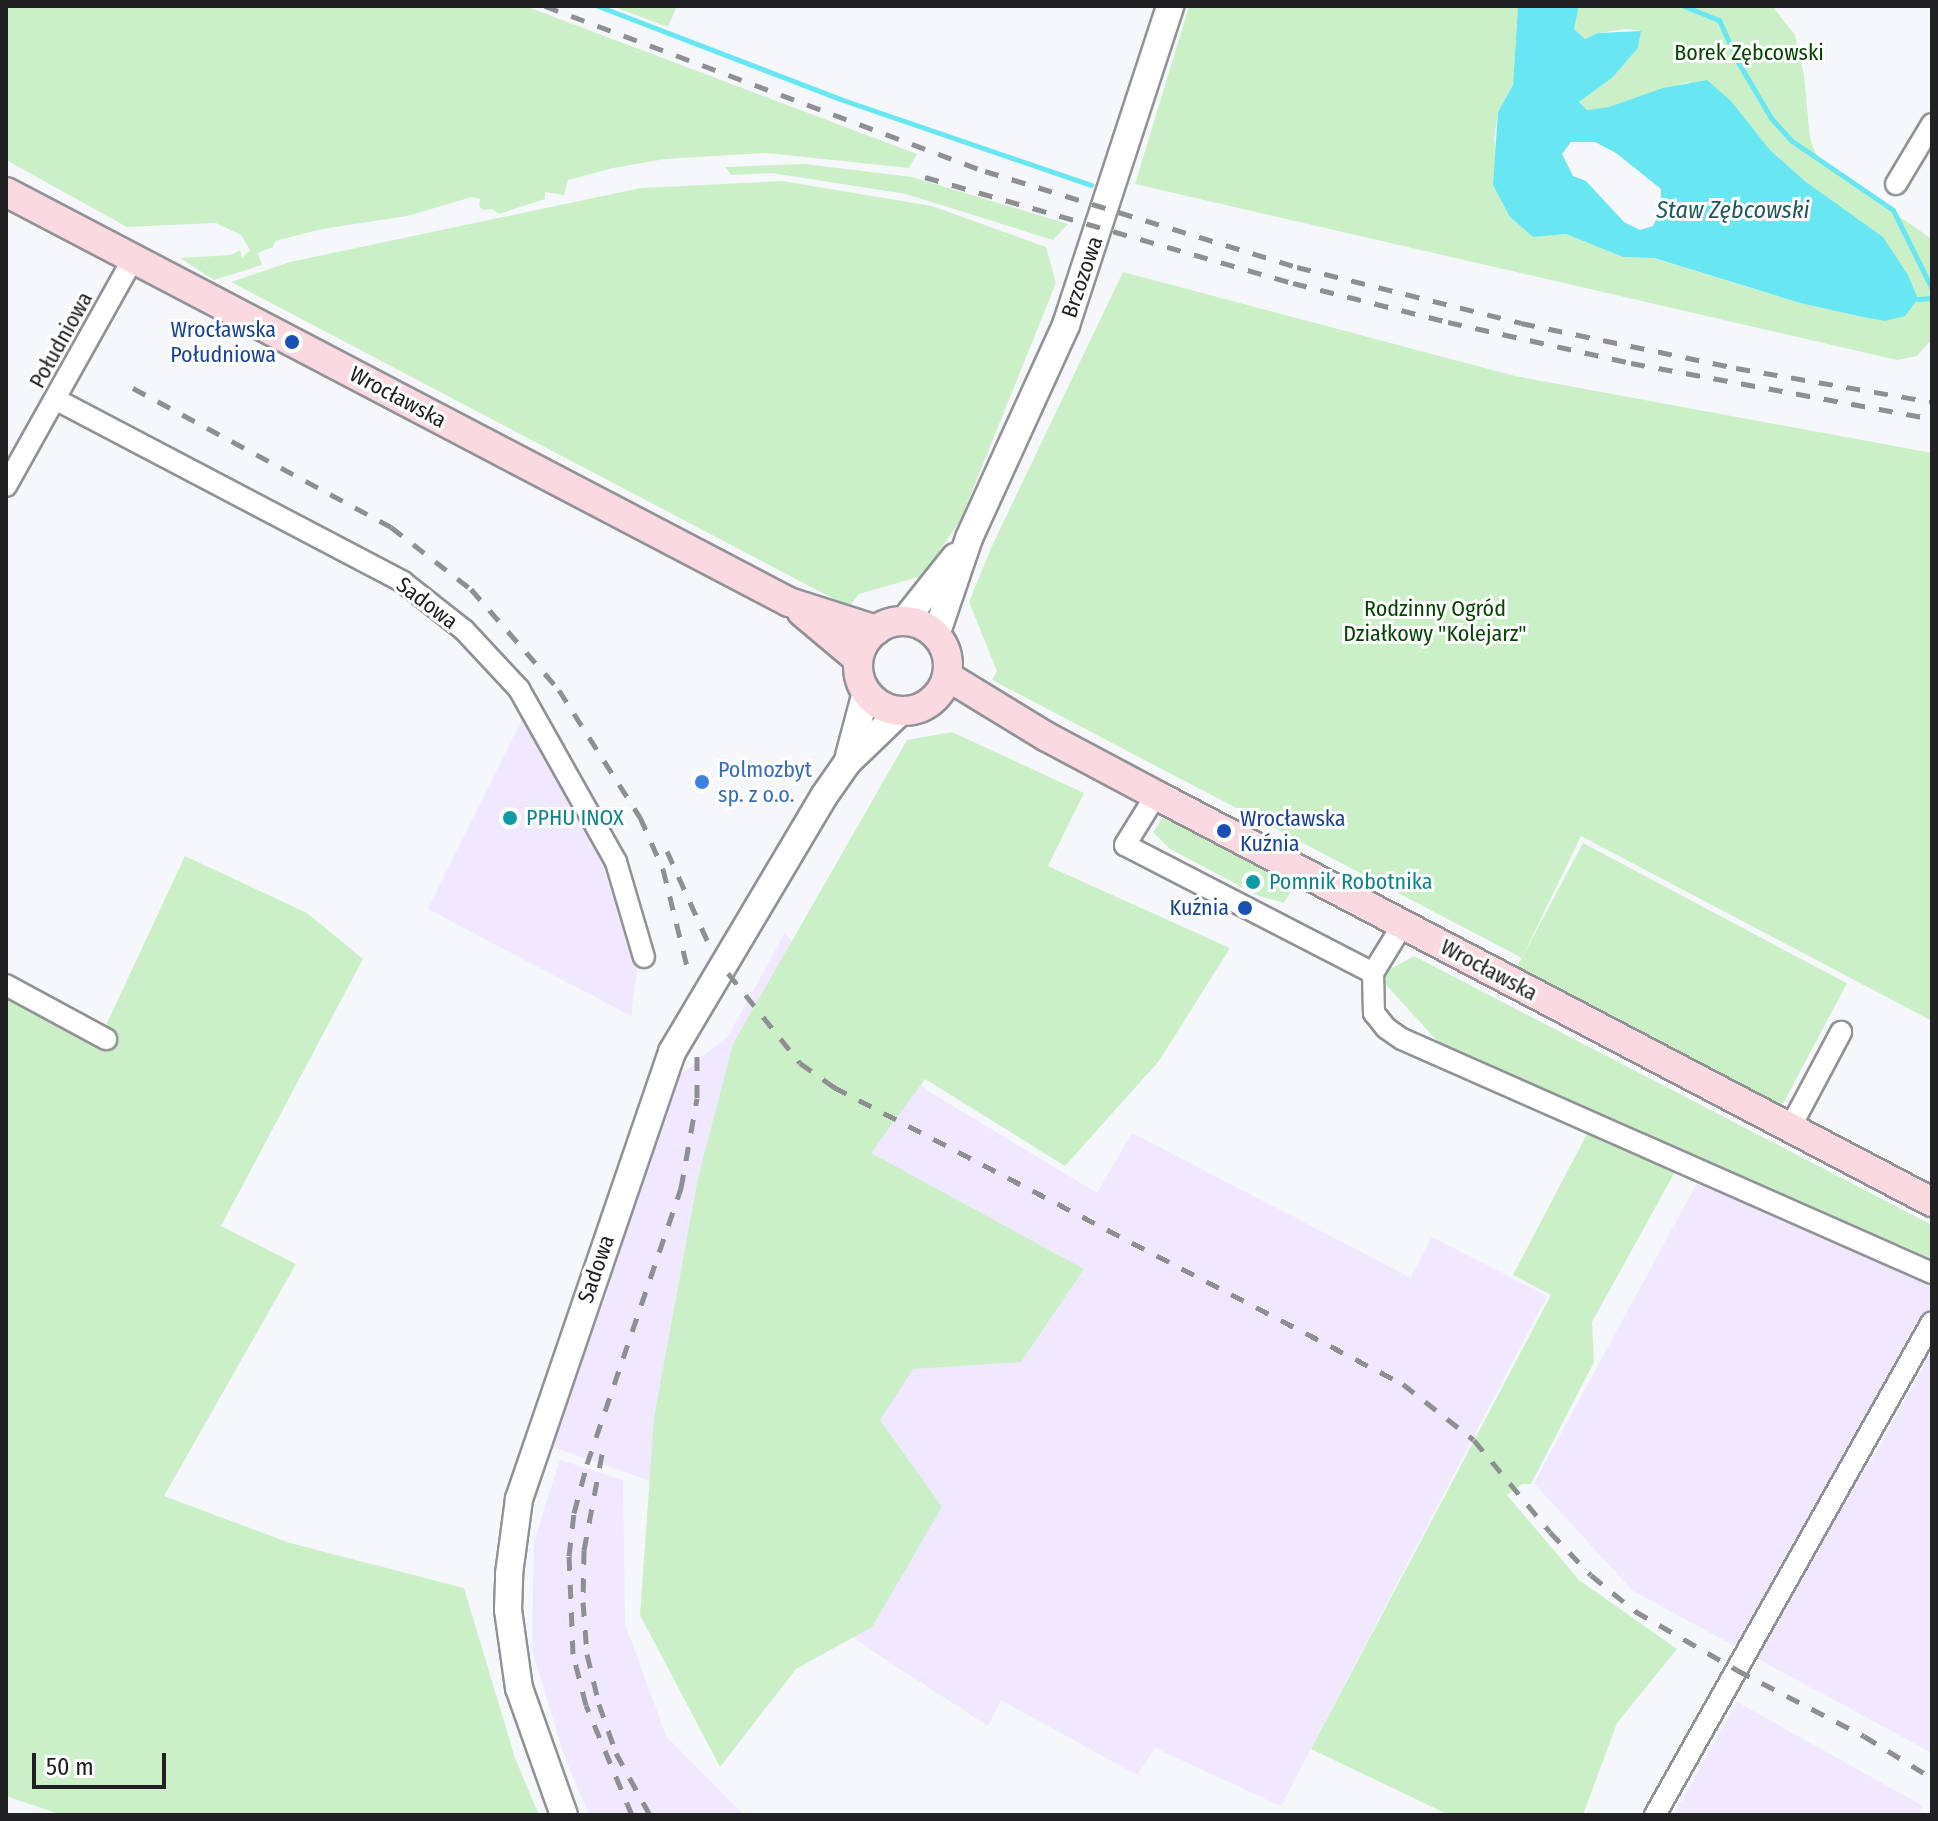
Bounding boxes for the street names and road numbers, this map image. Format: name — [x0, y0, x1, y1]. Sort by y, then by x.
street label: Brzozowa — [1056, 233, 1108, 321]
street label: Południowa — [24, 287, 98, 393]
street label: Wrocławska — [345, 361, 451, 433]
street label: Sadowa — [391, 571, 463, 635]
street label: Wrocławska — [1436, 934, 1542, 1006]
street label: Sadowa — [572, 1232, 620, 1306]

